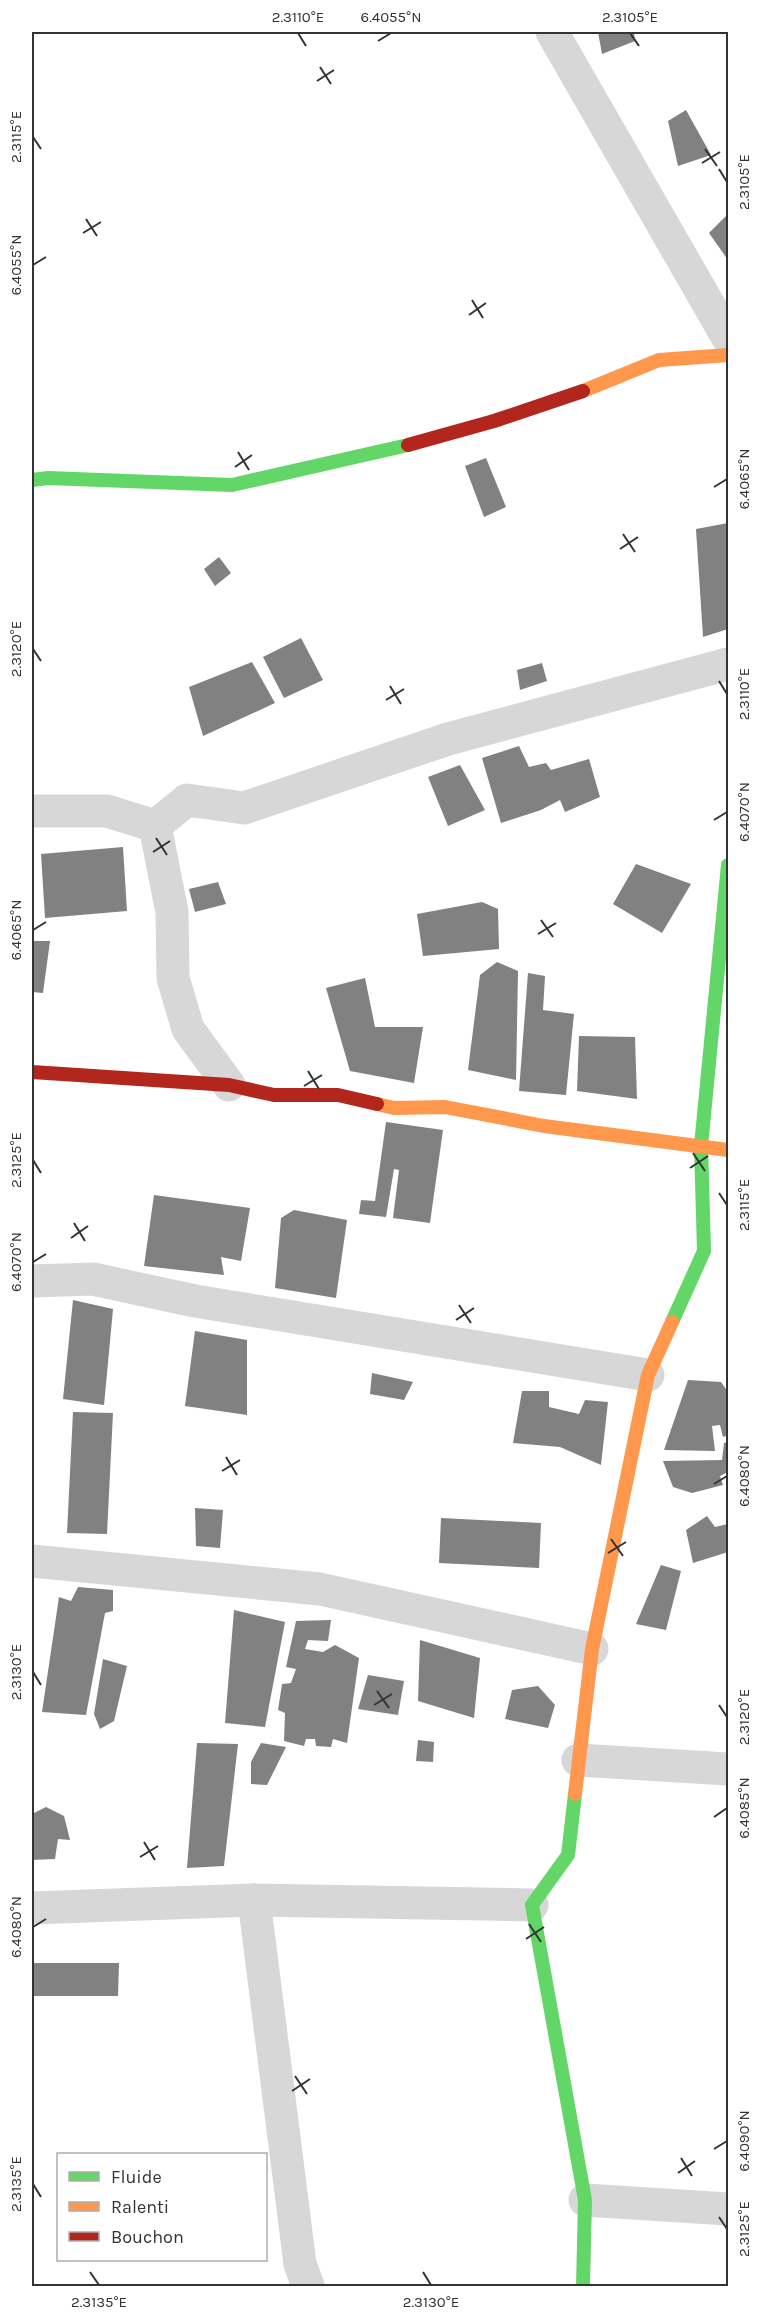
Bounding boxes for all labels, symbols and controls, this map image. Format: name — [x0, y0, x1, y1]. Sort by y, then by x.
text: 2.3110°E — [272, 8, 324, 26]
text: 6.4055°N — [361, 8, 421, 26]
text: 2.3105°E — [602, 8, 658, 26]
text: 2.3115°E — [7, 111, 25, 163]
text: 2.3105°E — [735, 154, 753, 210]
text: 6.4055°N — [7, 235, 25, 295]
text: 6.4065°N — [735, 449, 753, 509]
text: 2.3120°E — [7, 621, 25, 677]
text: 2.3110°E — [735, 668, 753, 720]
text: 6.4070°N — [735, 782, 753, 842]
text: 6.4065°N — [7, 900, 25, 960]
text: 2.3125°E — [7, 1132, 25, 1188]
text: 2.3115°E — [735, 1179, 753, 1231]
text: 6.4070°N — [7, 1232, 25, 1292]
text: 6.4080°N — [735, 1445, 753, 1507]
text: 2.3130°E — [7, 1644, 25, 1700]
text: 2.3120°E — [735, 1689, 753, 1745]
text: 6.4085°N — [735, 1777, 753, 1839]
text: 6.4080°N — [7, 1896, 25, 1958]
text: 6.4090°N — [735, 2110, 753, 2172]
legend — [57, 2153, 267, 2261]
text: 2.3135°E — [7, 2156, 25, 2212]
text: Fluide — [111, 2166, 162, 2188]
text: Ralenti — [111, 2196, 169, 2218]
text: 2.3125°E — [735, 2201, 753, 2257]
text: Bouchon — [111, 2226, 184, 2248]
text: 2.3135°E — [71, 2293, 127, 2311]
text: 2.3130°E — [403, 2293, 459, 2311]

